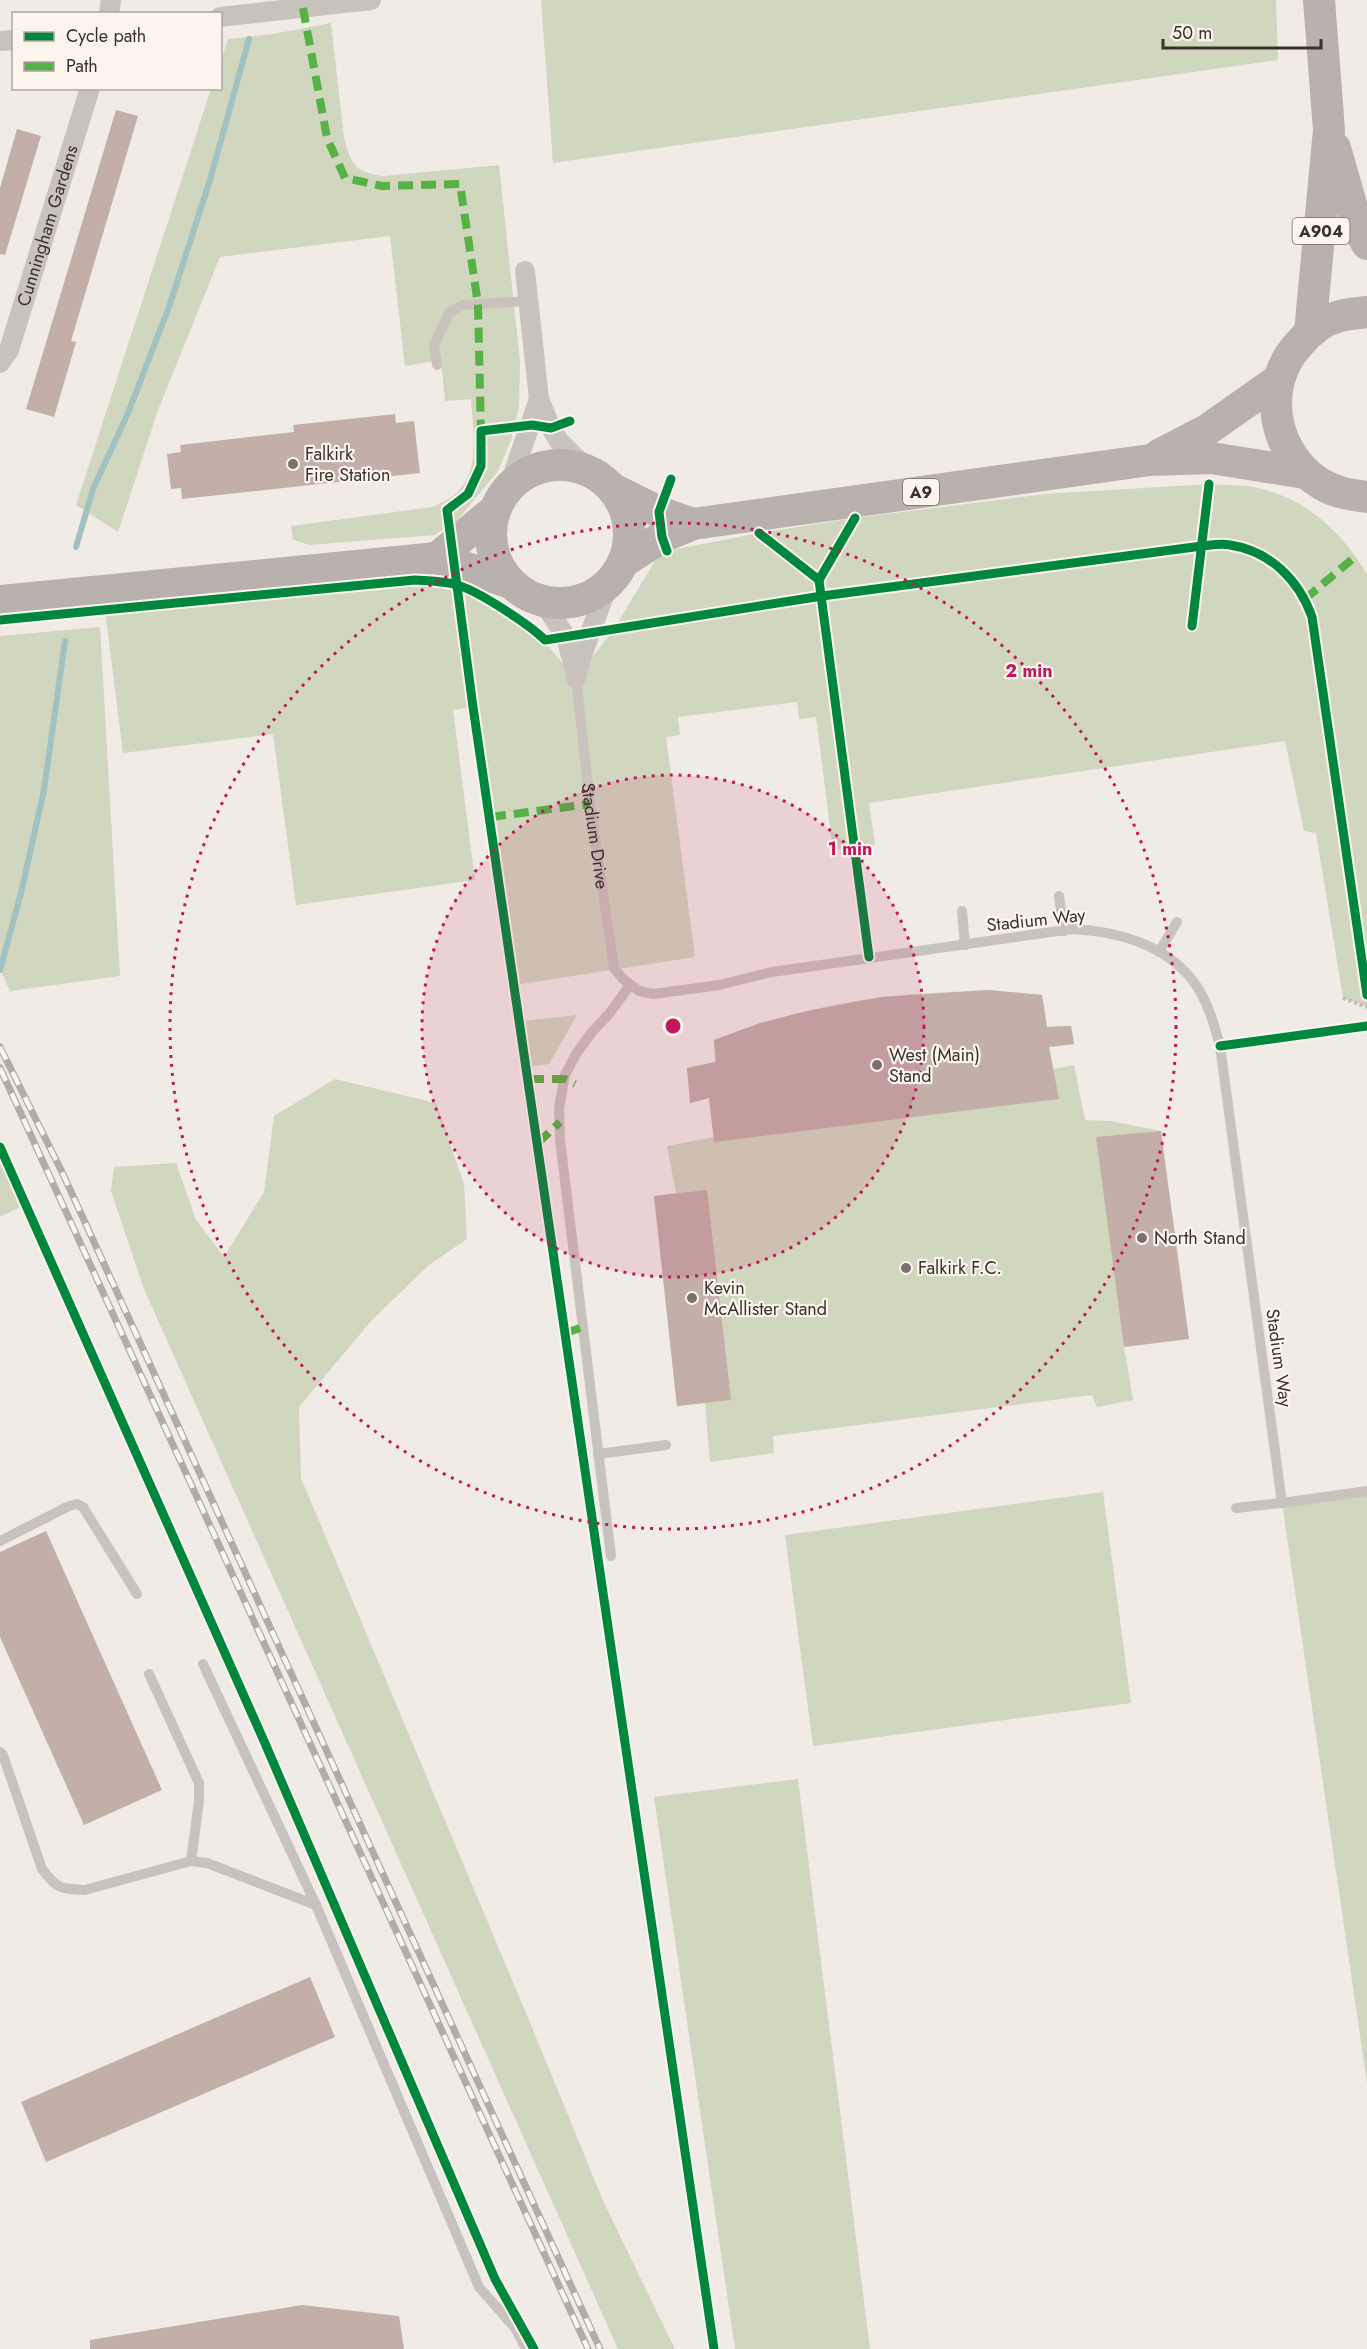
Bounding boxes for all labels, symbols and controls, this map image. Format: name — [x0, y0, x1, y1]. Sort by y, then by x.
legend — [12, 12, 222, 90]
scale bar — [1163, 12, 1320, 50]
text: 50 m — [1172, 20, 1212, 46]
text: Cycle path — [66, 23, 146, 49]
text: Path — [66, 53, 98, 79]
street label: Cunningham Gardens — [10, 142, 85, 310]
road number: A904 — [1292, 218, 1350, 244]
place label: Falkirk Fire Station — [305, 441, 390, 488]
marker: Falkirk Fire Station — [286, 457, 300, 471]
road number: A9 — [903, 479, 939, 505]
text: 2 min — [1005, 658, 1053, 684]
street label: Stadium Drive — [575, 782, 615, 891]
text: 1 min — [828, 836, 872, 862]
street label: Stadium Way — [985, 902, 1087, 938]
centre of rings — [663, 1016, 683, 1036]
place label: West (Main) Stand — [889, 1042, 980, 1089]
marker: West (Main) Stand — [870, 1058, 884, 1072]
place label: North Stand — [1154, 1225, 1246, 1251]
marker: North Stand — [1135, 1231, 1149, 1245]
place label: Falkirk F.C. — [918, 1255, 1002, 1281]
marker: Falkirk F.C. — [899, 1261, 913, 1275]
place label: Kevin McAllister Stand — [704, 1275, 827, 1322]
marker: Kevin McAllister Stand — [685, 1291, 699, 1305]
street label: Stadium Way — [1259, 1307, 1299, 1409]

